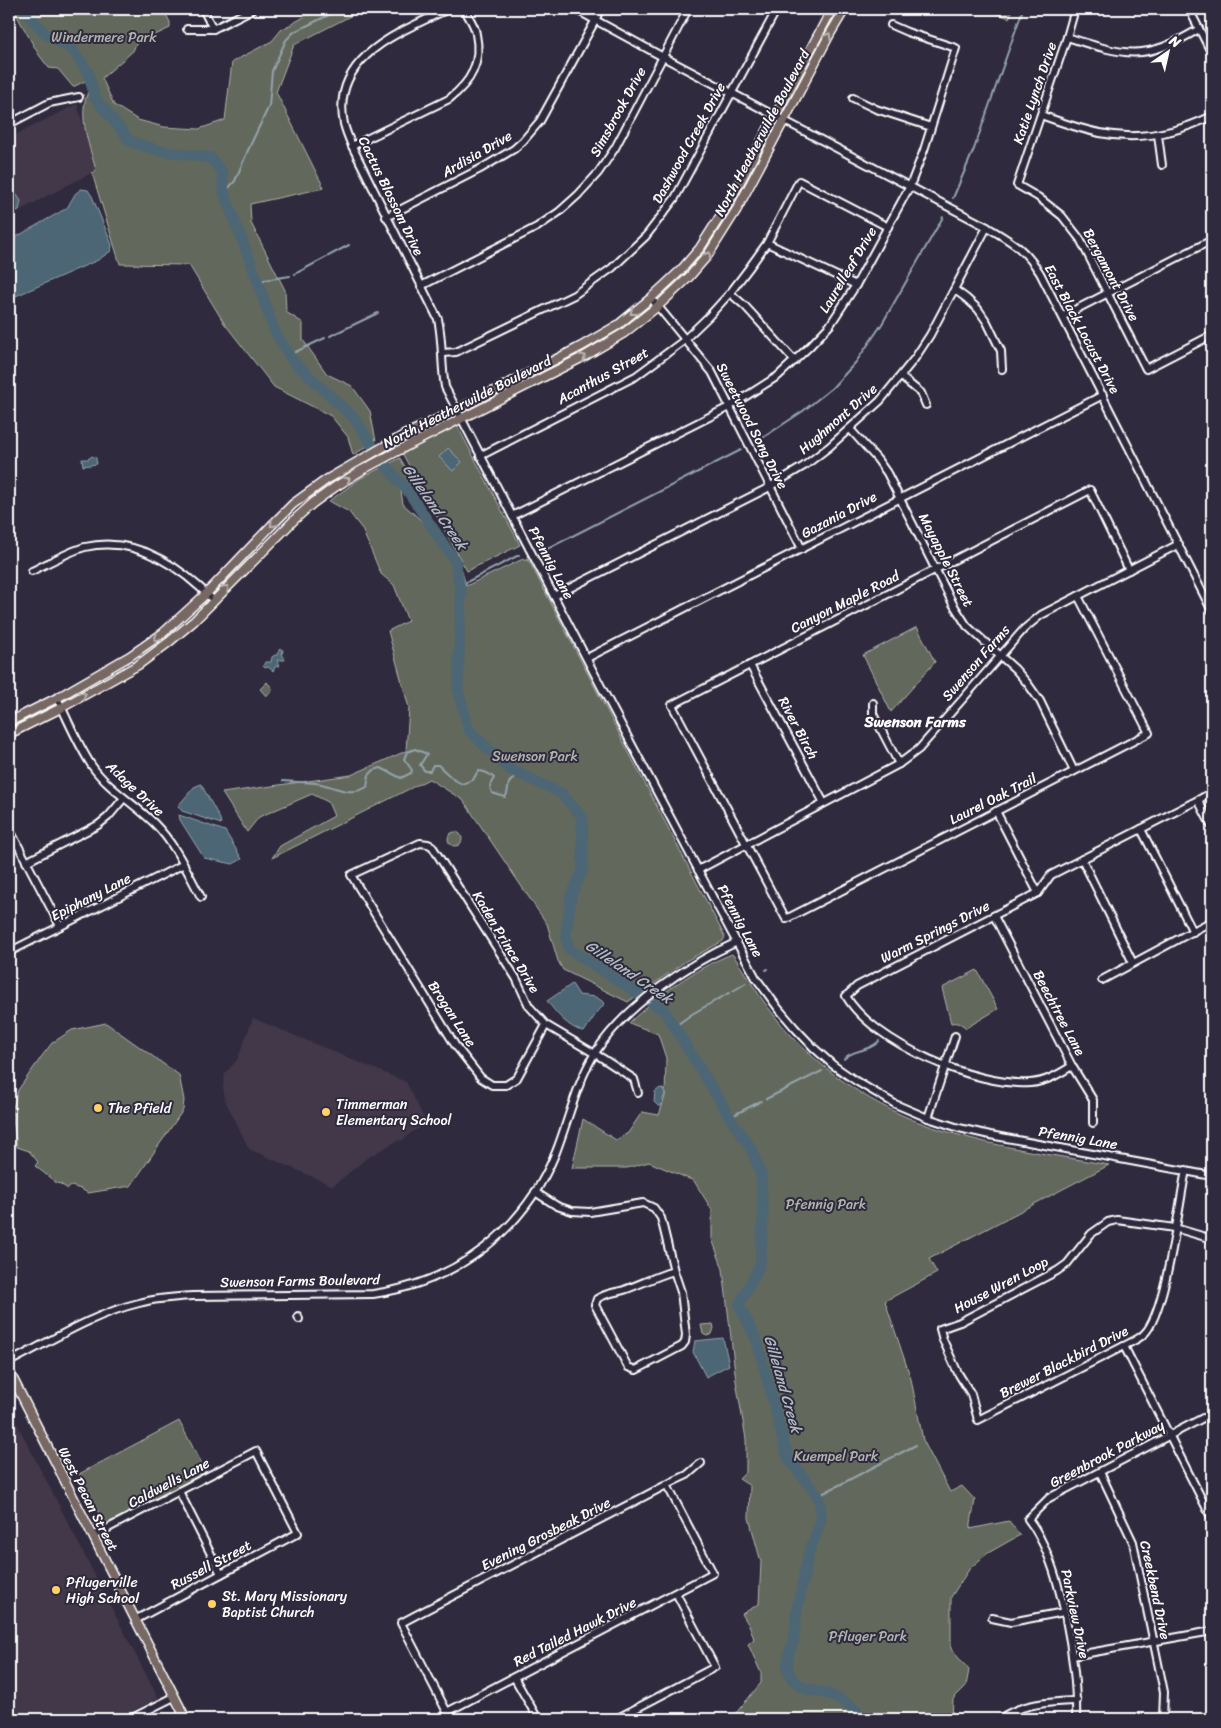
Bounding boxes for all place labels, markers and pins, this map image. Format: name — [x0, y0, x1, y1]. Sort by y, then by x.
place label: Timmerman Elementary School — [336, 1092, 453, 1133]
place label: The Pfield — [108, 1096, 173, 1121]
marker: The Pfield — [92, 1102, 104, 1114]
marker: Timmerman Elementary School — [320, 1106, 332, 1118]
place label: Pflugerville High School — [66, 1570, 140, 1611]
marker: Pflugerville High School — [50, 1584, 62, 1596]
place label: St. Mary Missionary Baptist Church — [222, 1584, 348, 1625]
marker: St. Mary Missionary Baptist Church — [206, 1598, 218, 1610]

